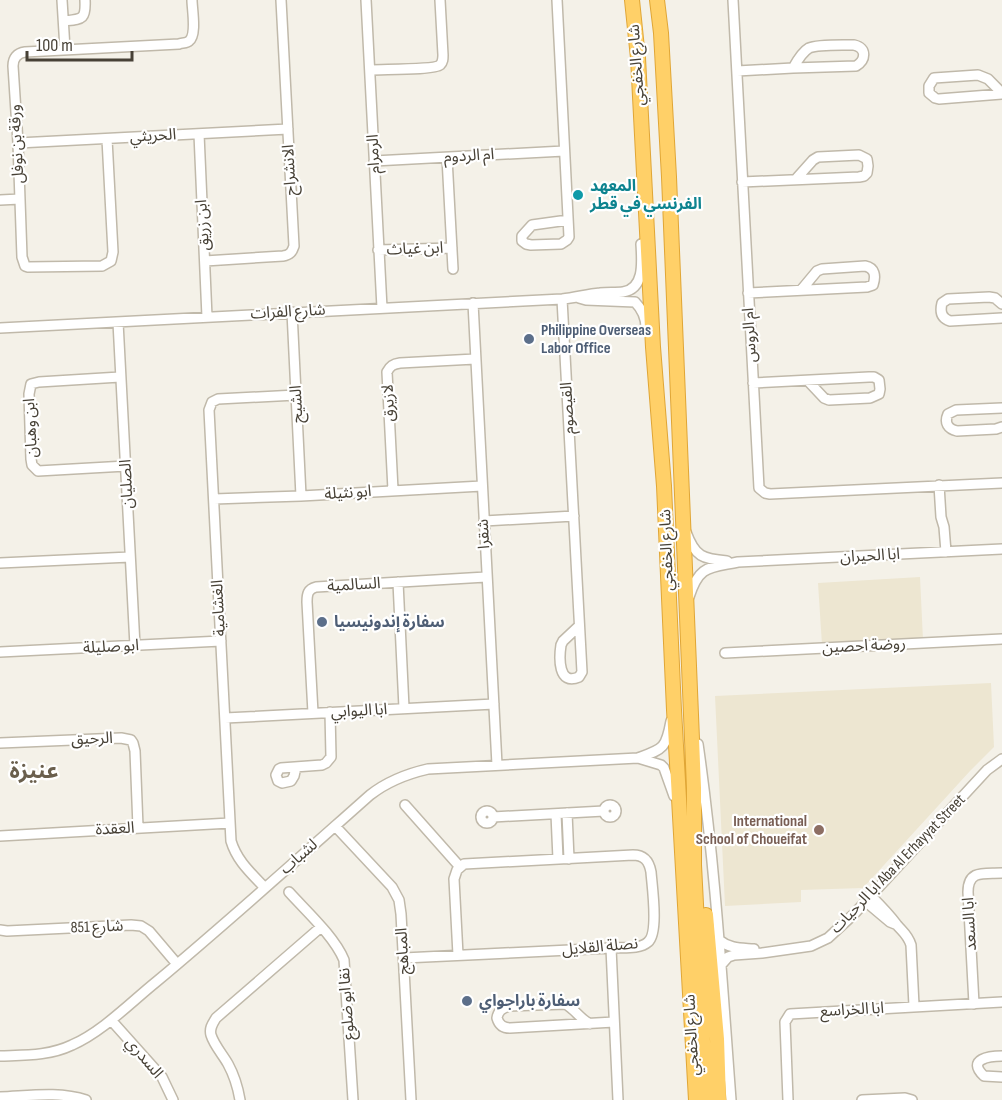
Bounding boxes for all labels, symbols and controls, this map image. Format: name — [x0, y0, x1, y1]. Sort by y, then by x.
street label: شارع الخفجي — [625, 23, 651, 106]
scale bar — [27, 24, 132, 62]
text: 100 m — [36, 35, 73, 56]
street label: ورقة بن نوفل — [5, 104, 29, 184]
street label: الحريثي — [129, 125, 177, 148]
street label: الرمرام — [363, 134, 387, 174]
street label: الانشراح — [279, 144, 303, 196]
street label: ام الردوم — [443, 145, 495, 169]
place label: المعهد الفرنسي في قطر — [589, 177, 702, 216]
marker: المعهد الفرنسي في قطر — [571, 188, 585, 202]
street label: ابن زريق — [192, 199, 214, 251]
street label: ابن غياث — [386, 239, 444, 259]
street label: شارع الفرات — [250, 301, 326, 325]
street label: ام الروس — [739, 307, 763, 363]
place label: Philippine Overseas Labor Office — [541, 321, 651, 358]
marker: Philippine Overseas Labor Office — [522, 332, 536, 346]
street label: القيصوم — [557, 381, 581, 435]
street label: الشيح — [287, 384, 309, 423]
street label: لازيرق — [379, 384, 399, 422]
street label: ابن وهبان — [20, 398, 42, 458]
street label: الصليان — [116, 459, 138, 509]
street label: ابو نثيلة — [324, 482, 372, 504]
street label: شارع الخفجي — [656, 509, 680, 591]
street label: شقرا — [474, 518, 494, 550]
street label: ابا الحيران — [839, 545, 901, 567]
street label: السالمية — [327, 574, 381, 596]
street label: الغشامية — [208, 579, 230, 637]
place label: سفارة إندونيسيا — [334, 613, 445, 633]
marker: سفارة إندونيسيا — [315, 615, 329, 629]
street label: روضة احصين — [822, 634, 906, 658]
street label: ابو صليلة — [83, 636, 139, 658]
street label: ابا اليوابي — [330, 700, 388, 724]
street label: الرحيق — [71, 729, 113, 749]
district label: عنيزة — [9, 758, 59, 785]
street label: ابا الرحيات Aba Al Erhayyat Street — [827, 790, 970, 937]
place label: International School of Choueifat — [696, 812, 807, 849]
street label: العقدة — [95, 818, 135, 840]
marker: International School of Choueifat — [812, 823, 826, 837]
street label: لشباب — [276, 835, 322, 879]
street label: ابا السعد — [959, 897, 981, 951]
street label: شارع 851 — [70, 917, 124, 939]
street label: المباهج — [392, 927, 416, 975]
street label: نصلة القلايل — [561, 934, 639, 960]
street label: نقا ابو ضلوع — [335, 967, 361, 1041]
place label: سفارة باراجواي — [479, 992, 580, 1013]
marker: سفارة باراجواي — [460, 994, 474, 1008]
street label: شارع الخفجي — [680, 994, 706, 1076]
street label: ابا الخراسع — [819, 999, 885, 1023]
street label: السدري — [120, 1033, 167, 1084]

